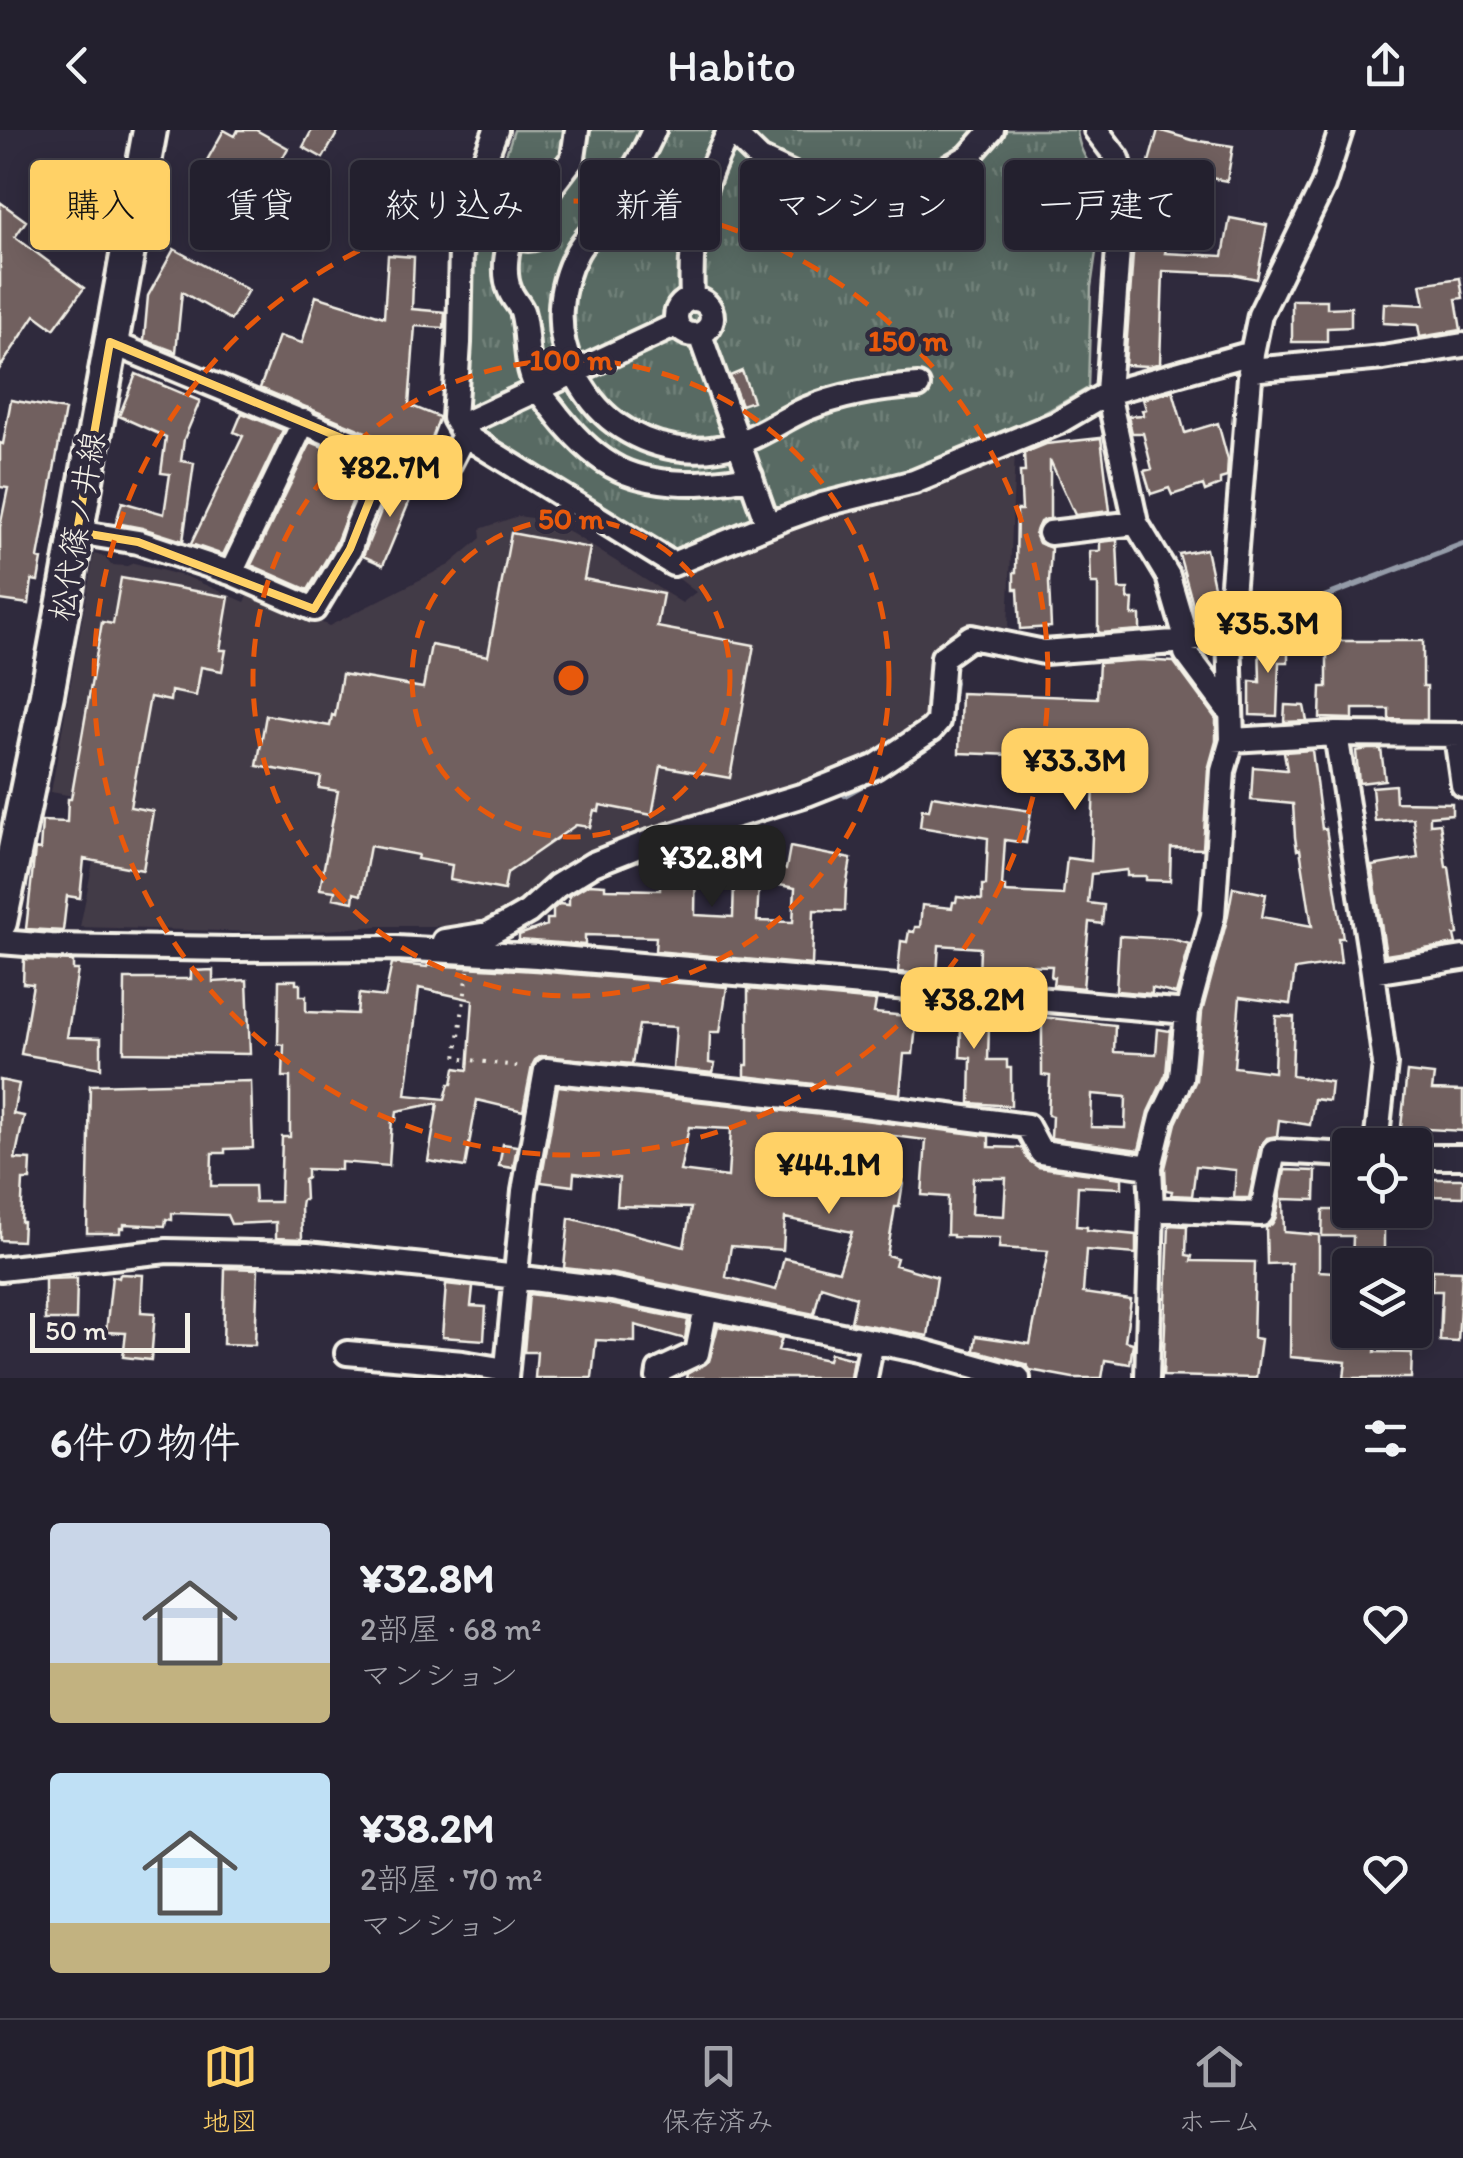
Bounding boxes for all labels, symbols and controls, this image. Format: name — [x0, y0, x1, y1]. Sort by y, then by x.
icon: back — [50, 38, 105, 93]
text: Habito — [667, 38, 796, 92]
icon: share — [1358, 38, 1413, 93]
chip: 購入 — [30, 160, 170, 250]
chip: 賃貸 — [190, 160, 330, 250]
chip: 絞り込み — [350, 160, 560, 250]
chip: 新着 — [580, 160, 720, 250]
chip: マンション — [740, 160, 984, 250]
chip: 一戸建て — [1004, 160, 1214, 250]
text: 150 m — [868, 322, 949, 359]
text: 100 m — [530, 341, 613, 378]
street label: 松代篠ノ井線 — [42, 428, 112, 624]
pin: ¥82.7M — [309, 435, 471, 520]
text: ¥82.7M — [339, 448, 441, 486]
text: 50 m — [538, 500, 605, 537]
pin: ¥35.3M — [1187, 591, 1349, 676]
text: ¥35.3M — [1217, 604, 1319, 642]
centre of rings — [553, 660, 589, 696]
pin: ¥33.3M — [994, 728, 1156, 813]
text: ¥33.3M — [1023, 741, 1127, 779]
pin: ¥32.8M — [631, 825, 793, 910]
text: ¥32.8M — [661, 838, 763, 876]
pin: ¥38.2M — [893, 967, 1055, 1052]
text: ¥38.2M — [923, 980, 1025, 1018]
map controls — [1332, 1128, 1432, 1348]
button: locate — [1332, 1128, 1432, 1228]
pin: ¥44.1M — [748, 1132, 910, 1217]
text: ¥44.1M — [777, 1145, 881, 1183]
button: layers — [1332, 1248, 1432, 1348]
scale bar — [30, 1308, 190, 1352]
text: 50 m — [45, 1313, 107, 1347]
icon: filters — [1358, 1411, 1413, 1466]
text: 6件の物件 — [50, 1417, 240, 1468]
text: ¥32.8M — [360, 1552, 495, 1603]
icon: home — [130, 1563, 250, 1683]
icon: heart — [1358, 1596, 1413, 1651]
text: 2部屋 · 68 m² — [360, 1610, 541, 1648]
text: マンション — [360, 1656, 519, 1694]
text: ¥38.2M — [360, 1802, 495, 1853]
icon: home — [130, 1813, 250, 1933]
icon: heart — [1358, 1846, 1413, 1901]
text: 2部屋 · 70 m² — [360, 1860, 543, 1898]
text: マンション — [360, 1906, 519, 1944]
tab: 地図 — [202, 2039, 258, 2139]
tab: 保存済み — [662, 2039, 774, 2139]
tab: ホーム — [1178, 2039, 1261, 2139]

